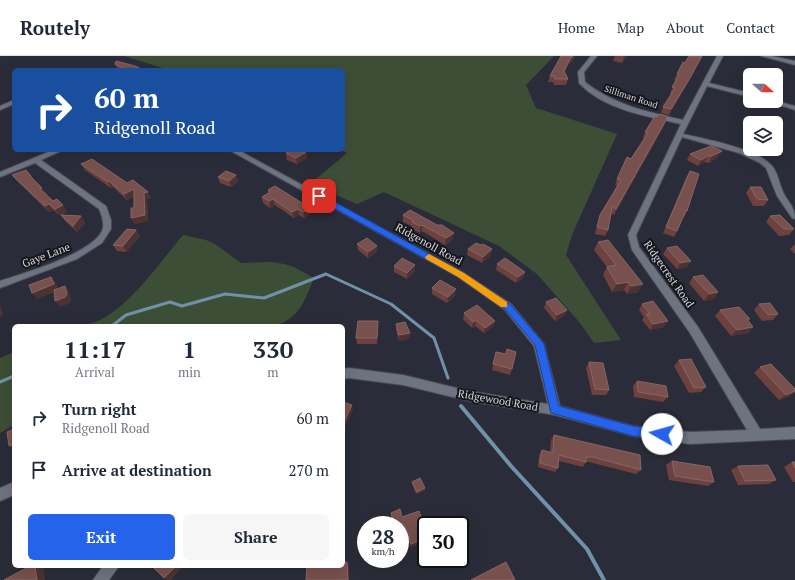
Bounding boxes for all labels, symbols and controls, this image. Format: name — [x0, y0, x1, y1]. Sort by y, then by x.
text: Routely — [20, 15, 90, 40]
text: Home — [558, 18, 595, 37]
text: Map — [617, 18, 644, 37]
text: About — [666, 18, 704, 37]
text: Contact — [726, 18, 775, 37]
north arrow — [743, 68, 783, 108]
map controls — [743, 68, 783, 156]
text: 60 m — [94, 79, 159, 116]
street label: Silliman Road — [603, 83, 659, 111]
icon: right — [28, 84, 80, 136]
text: Ridgenoll Road — [94, 115, 215, 139]
button: layers — [743, 116, 783, 156]
pin — [302, 179, 336, 213]
icon: arrive — [308, 185, 330, 207]
street label: Ridgenoll Road — [393, 220, 465, 268]
street label: Ridgecrest Road — [641, 238, 697, 310]
street label: Gaye Lane — [20, 239, 72, 271]
text: 11:17 — [64, 333, 126, 365]
text: 1 — [183, 333, 196, 365]
text: 330 — [253, 333, 293, 365]
text: Arrival — [75, 363, 115, 381]
text: min — [178, 363, 201, 381]
text: m — [267, 363, 279, 381]
street label: Ridgewood Road — [457, 386, 539, 414]
text: Turn right — [62, 399, 137, 419]
icon: right — [28, 407, 50, 429]
text: 60 m — [296, 408, 329, 428]
position arrow — [641, 413, 683, 455]
text: Ridgenoll Road — [62, 419, 150, 437]
icon: arrive — [28, 459, 50, 481]
text: Arrive at destination — [62, 460, 212, 480]
text: 270 m — [288, 460, 329, 480]
button: Exit — [28, 514, 175, 560]
button: Share — [183, 514, 329, 560]
speed limit sign: 30 — [417, 516, 469, 568]
text: 28 — [372, 523, 394, 550]
text: km/h — [371, 545, 395, 558]

